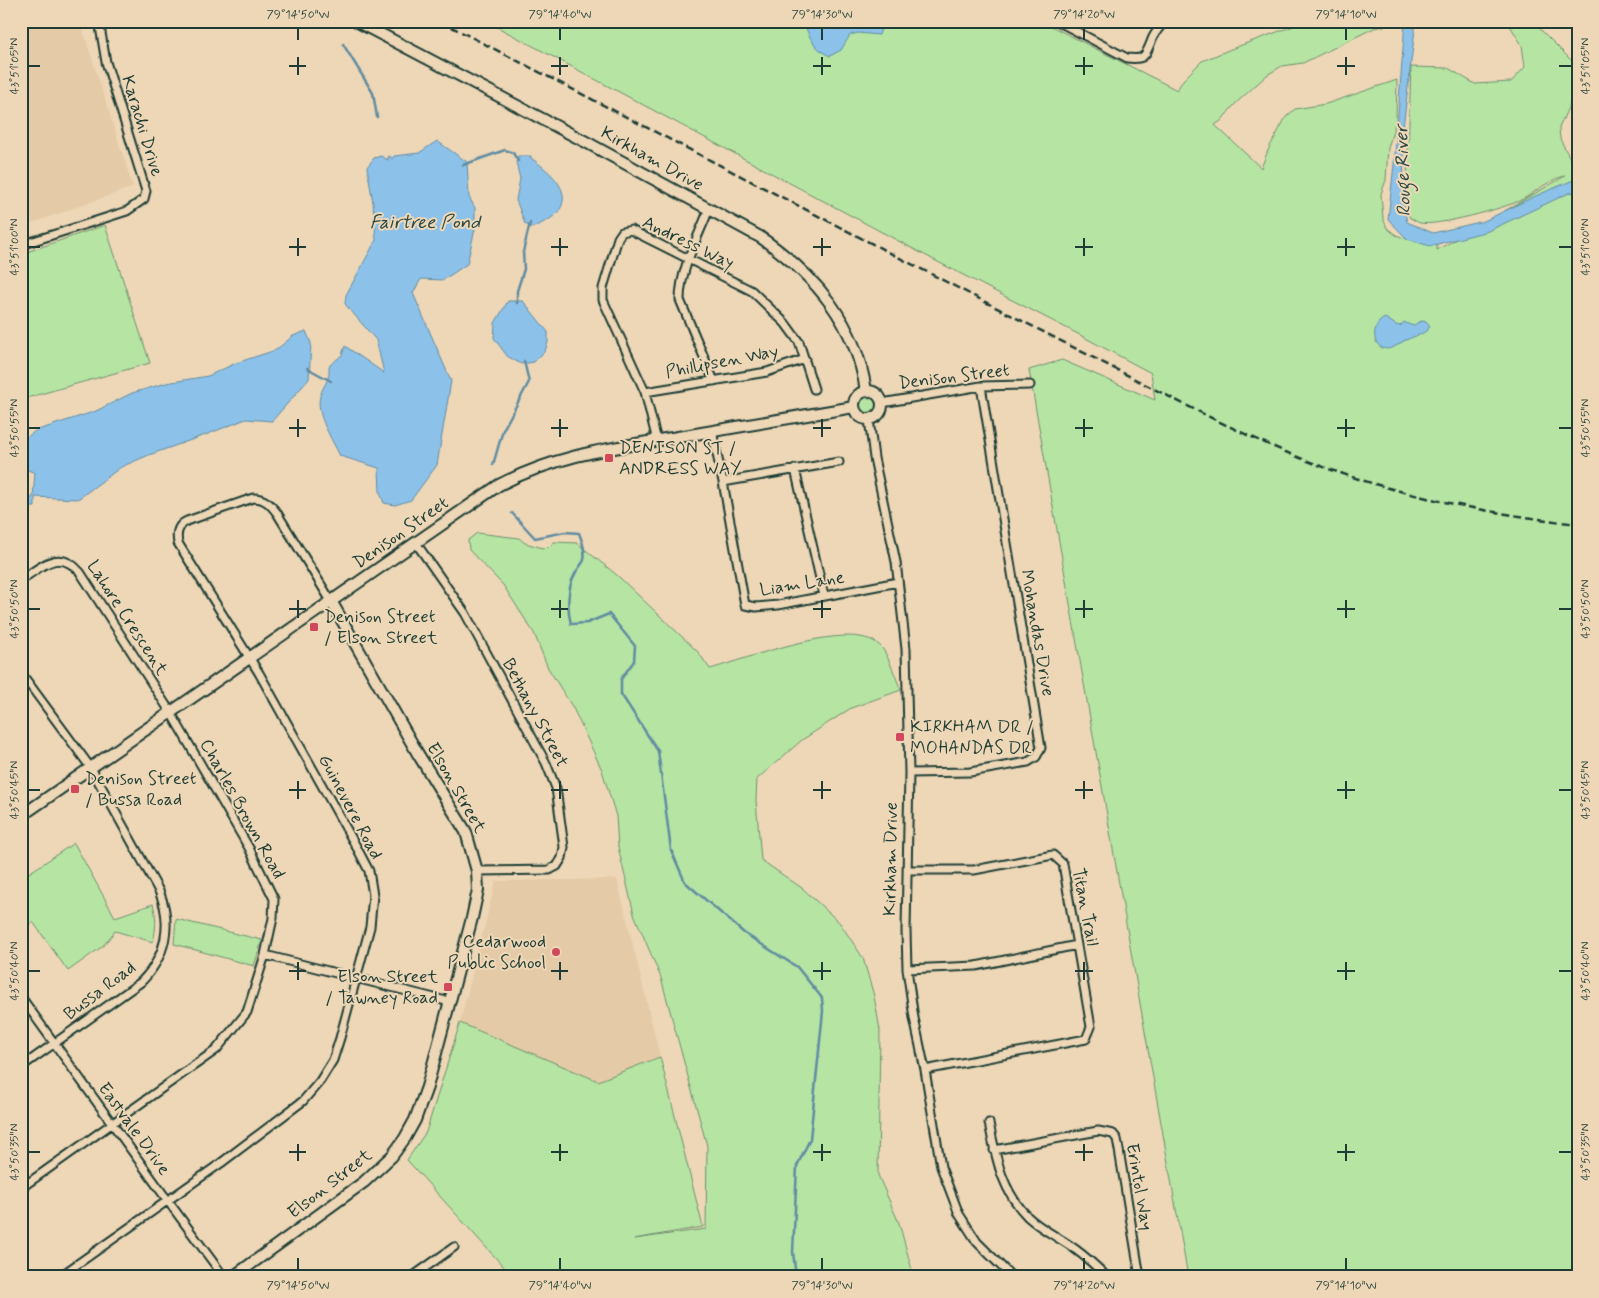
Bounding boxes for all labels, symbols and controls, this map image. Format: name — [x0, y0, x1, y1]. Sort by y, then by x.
text: 79°14'50"W — [266, 7, 330, 23]
text: 79°14'40"W — [529, 7, 592, 23]
text: 79°14'30"W — [791, 7, 853, 23]
text: 79°14'20"W — [1053, 7, 1115, 23]
text: 79°14'10"W — [1315, 7, 1377, 23]
text: 43°51'05"N — [7, 38, 23, 94]
text: 43°51'05"N — [1578, 38, 1594, 94]
street label: Karachi Drive — [115, 73, 169, 179]
street label: Kirkham Drive — [596, 121, 708, 197]
water label: Rouge River — [1389, 122, 1419, 217]
water label: Fairtree Pond — [370, 210, 482, 235]
street label: Andress Way — [638, 210, 738, 276]
text: 43°51'00"N — [7, 219, 23, 275]
text: 43°51'00"N — [1578, 219, 1594, 275]
street label: Phillipsen Way — [664, 339, 780, 385]
street label: Denison Street — [897, 358, 1011, 396]
text: 43°50'55"N — [7, 399, 23, 457]
text: 43°50'55"N — [1578, 399, 1594, 457]
place label: DENISON ST / ANDRESS WAY — [619, 436, 742, 481]
marker: DENISON ST / ANDRESS WAY — [603, 452, 615, 464]
street label: Denison Street — [348, 491, 454, 575]
street label: Lahore Crescent — [81, 556, 173, 681]
street label: Liam Lane — [758, 565, 846, 603]
street label: Mohandas Drive — [1014, 568, 1060, 698]
text: 43°50'50"N — [7, 579, 23, 639]
text: 43°50'50"N — [1578, 579, 1594, 639]
place label: Denison Street / Elson Street — [324, 605, 438, 650]
marker: Denison Street / Elson Street — [308, 621, 320, 633]
street label: Bethany Street — [496, 654, 574, 772]
place label: KIRKHAM DR / MOHANDAS DR — [910, 715, 1034, 760]
marker: KIRKHAM DR / MOHANDAS DR — [894, 731, 906, 743]
street label: Charles Brown Road — [194, 735, 290, 883]
street label: Elson Street — [420, 738, 492, 838]
street label: Guinevere Road — [312, 750, 388, 864]
text: 43°50'45"N — [7, 761, 23, 819]
text: 43°50'45"N — [1578, 761, 1594, 819]
place label: Denison Street / Bussa Road — [85, 767, 197, 812]
marker: Denison Street / Bussa Road — [69, 783, 81, 795]
street label: Kirkham Drive — [878, 802, 904, 916]
street label: Titan Trail — [1066, 866, 1104, 948]
place label: Cedarwood Public School — [448, 930, 546, 975]
text: 43°50'40"N — [7, 942, 23, 1000]
text: 43°50'40"N — [1578, 942, 1594, 1000]
marker: Cedarwood Public School — [550, 946, 562, 958]
street label: Bussa Road — [59, 956, 141, 1026]
place label: Elson Street / Tawney Road — [325, 965, 438, 1010]
marker: Elson Street / Tawney Road — [442, 981, 454, 993]
street label: Eastvale Drive — [92, 1078, 176, 1180]
text: 43°50'35"N — [7, 1124, 23, 1180]
text: 43°50'35"N — [1578, 1124, 1594, 1180]
street label: Erintol Way — [1120, 1142, 1158, 1232]
street label: Elson Street — [283, 1143, 377, 1225]
text: 79°14'50"W — [266, 1278, 330, 1294]
text: 79°14'40"W — [529, 1278, 592, 1294]
text: 79°14'30"W — [791, 1278, 853, 1294]
text: 79°14'20"W — [1053, 1278, 1115, 1294]
text: 79°14'10"W — [1315, 1278, 1377, 1294]

